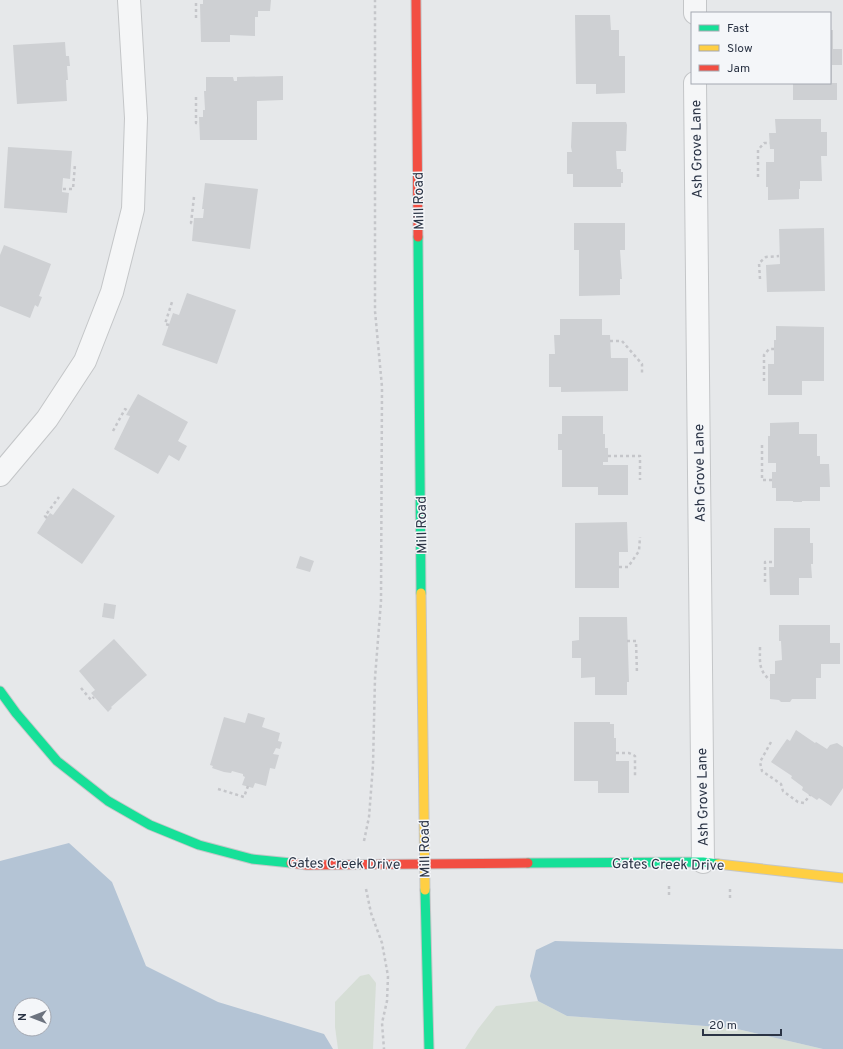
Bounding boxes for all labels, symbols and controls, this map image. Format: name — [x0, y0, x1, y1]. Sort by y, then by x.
legend — [691, 12, 831, 84]
text: Fast — [727, 21, 749, 37]
text: Slow — [727, 41, 753, 57]
text: Jam — [727, 61, 750, 77]
street label: Ash Grove Lane — [688, 100, 707, 198]
street label: Mill Road — [410, 172, 429, 230]
street label: Ash Grove Lane — [691, 424, 710, 522]
street label: Mill Road — [413, 496, 432, 554]
street label: Ash Grove Lane — [694, 748, 713, 846]
street label: Mill Road — [416, 820, 435, 878]
street label: Gates Creek Drive — [288, 855, 400, 874]
street label: Gates Creek Drive — [612, 856, 724, 875]
north arrow — [12, 997, 52, 1037]
scale bar — [703, 1011, 781, 1037]
text: N — [16, 1013, 30, 1021]
text: 20 m — [709, 1018, 737, 1034]

